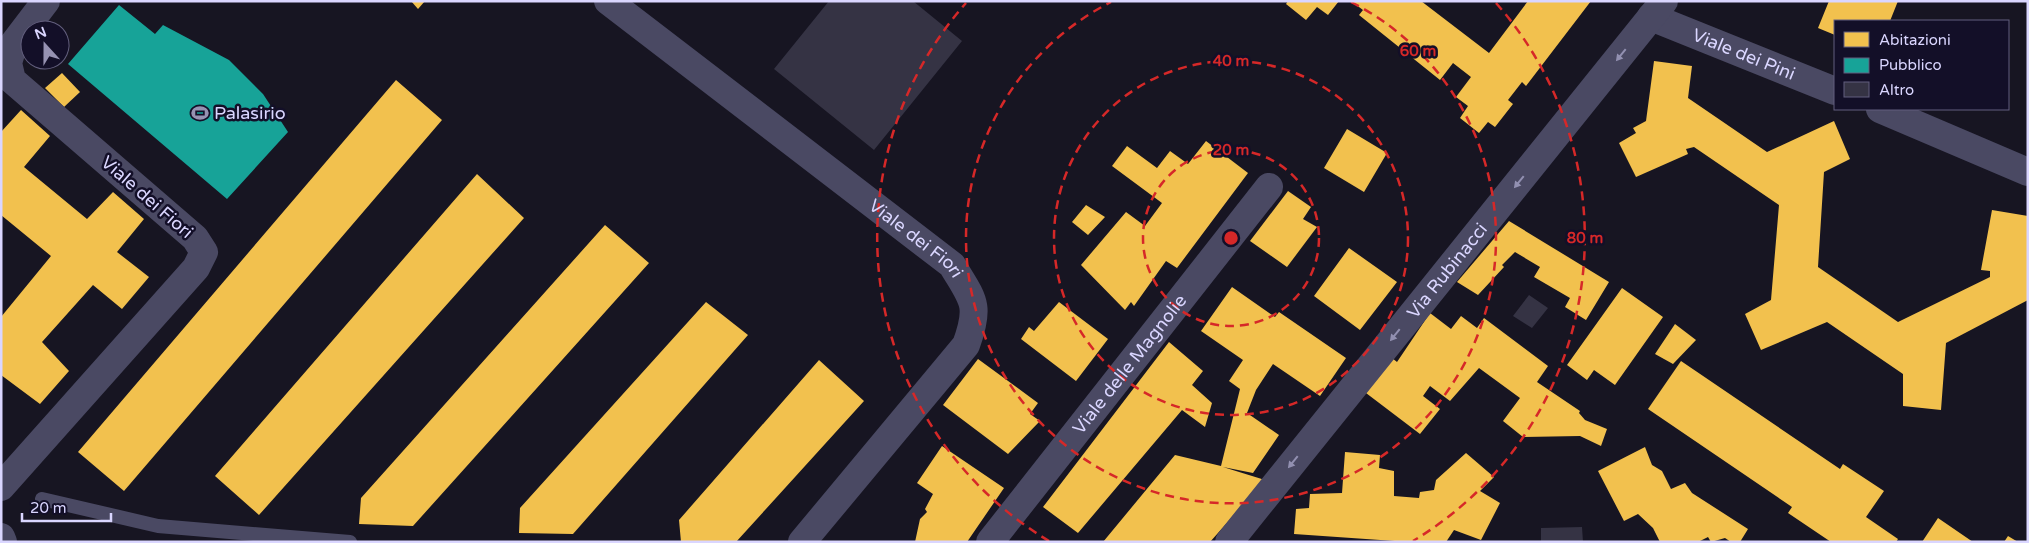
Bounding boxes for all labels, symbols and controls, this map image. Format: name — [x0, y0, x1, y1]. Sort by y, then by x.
north arrow — [20, 20, 70, 70]
legend — [1834, 20, 2009, 110]
text: N — [32, 23, 49, 43]
street label: Viale dei Pini — [1689, 24, 1798, 85]
text: Abitazioni — [1879, 31, 1951, 49]
text: 60 m — [1400, 42, 1436, 60]
one-way arrow — [1615, 48, 1626, 61]
text: 40 m — [1213, 52, 1249, 70]
text: Pubblico — [1879, 56, 1942, 74]
text: Altro — [1879, 81, 1914, 99]
place label: Palasirio — [214, 102, 286, 124]
sports icon: Palasirio — [190, 103, 210, 123]
text: 20 m — [1213, 141, 1249, 159]
street label: Viale dei Fiori — [97, 151, 197, 243]
one-way arrow — [1513, 175, 1524, 188]
street label: Viale dei Fiori — [864, 194, 968, 282]
street label: Via Rubinacci — [1402, 219, 1492, 323]
centre of rings — [1222, 229, 1240, 247]
text: 80 m — [1567, 229, 1603, 247]
street label: Viale delle Magnolie — [1068, 290, 1191, 439]
one-way arrow — [1389, 329, 1400, 342]
one-way arrow — [1288, 455, 1299, 468]
scale bar — [22, 490, 111, 522]
text: 20 m — [30, 499, 67, 517]

